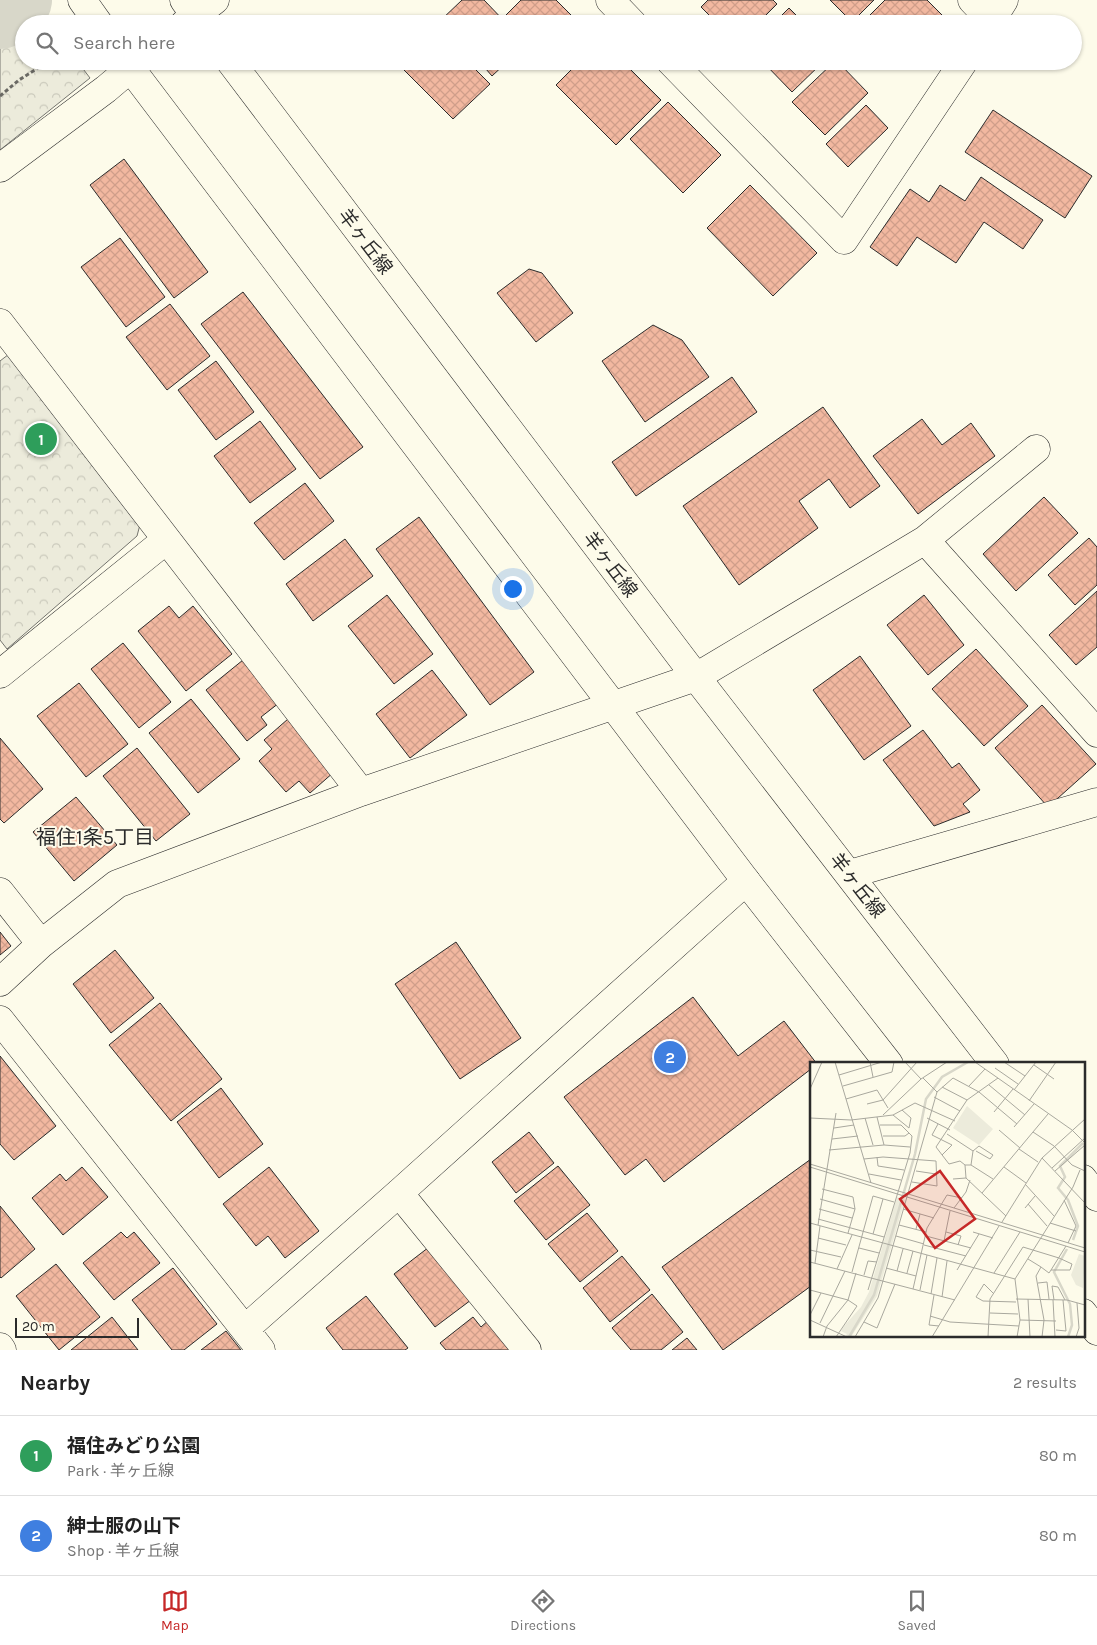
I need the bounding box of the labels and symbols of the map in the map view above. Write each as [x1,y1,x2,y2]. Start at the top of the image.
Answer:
street label: 羊ヶ丘線 [334,205,397,279]
pin: 1 [25,420,57,458]
street label: 羊ヶ丘線 [579,528,642,602]
your location [500,576,526,602]
district label: 福住1条5丁目 [36,826,154,849]
street label: 羊ヶ丘線 [825,849,889,922]
pin: 2 [654,1038,686,1076]
inset map [810,1062,1084,1338]
scale bar [15,1315,139,1338]

